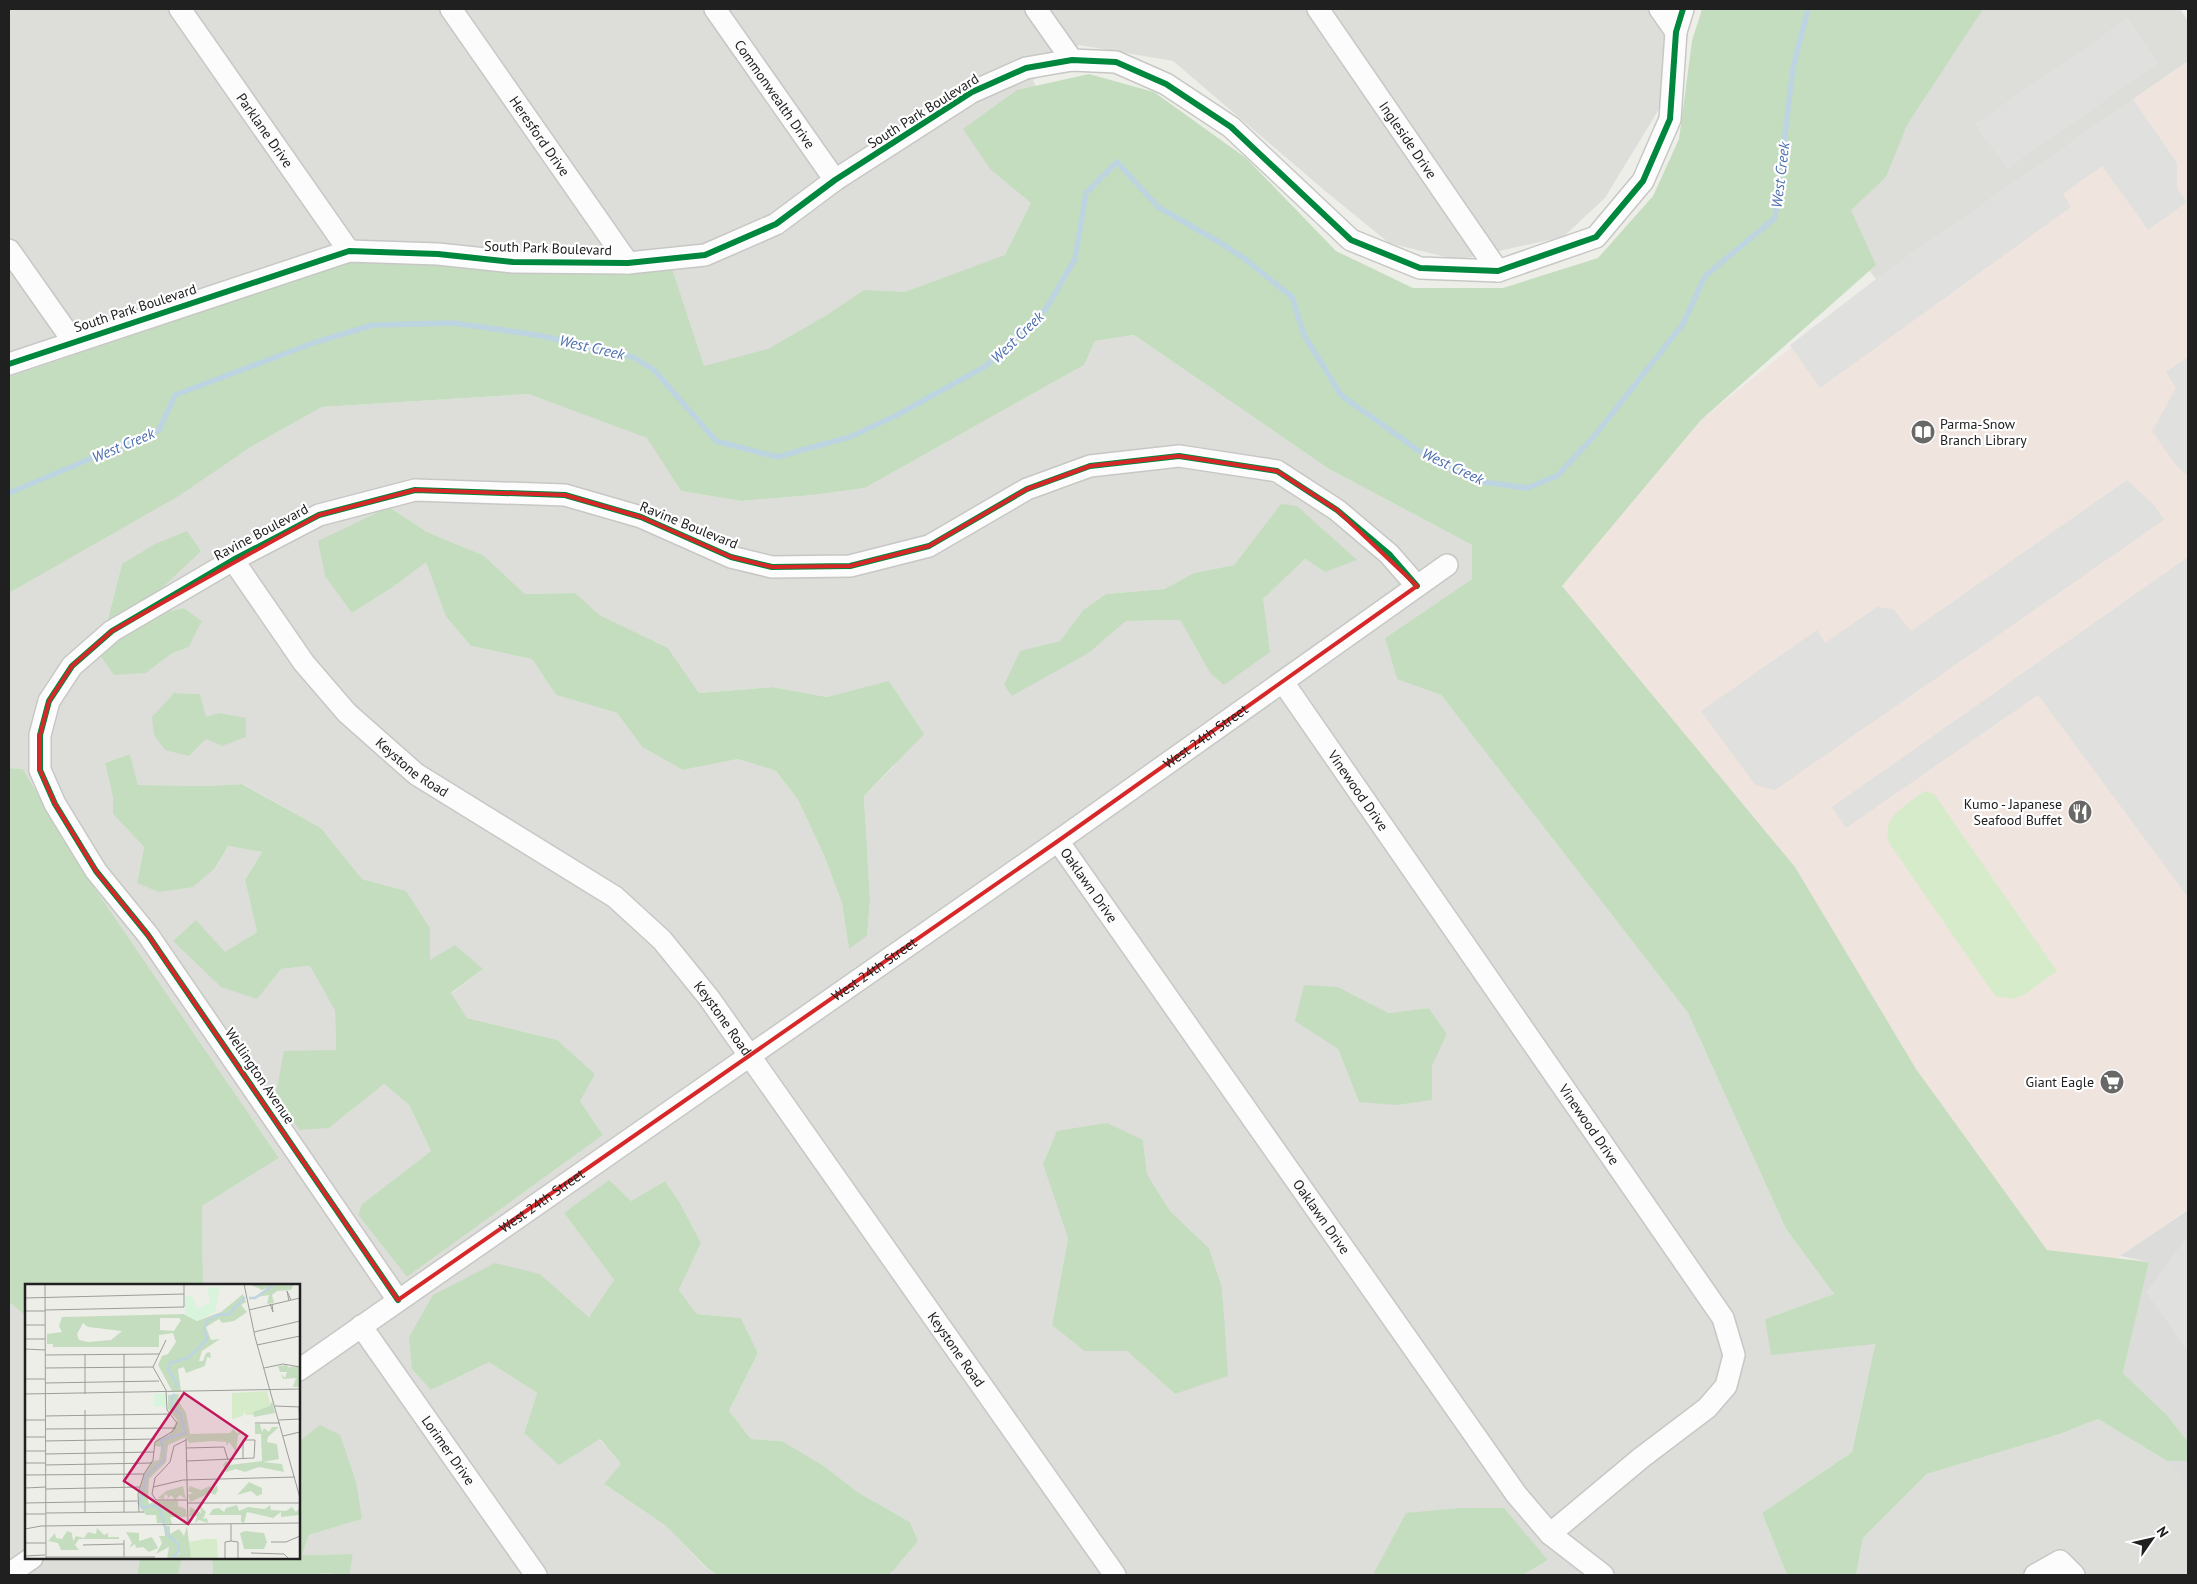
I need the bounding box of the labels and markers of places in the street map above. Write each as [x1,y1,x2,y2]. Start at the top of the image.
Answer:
place label: Parma-Snow Branch Library [1940,415,2027,449]
library icon: Parma-Snow Branch Library [1910,419,1936,445]
place label: Kumo - Japanese Seafood Buffet [1964,795,2062,829]
restaurant icon: Kumo - Japanese Seafood Buffet [2067,799,2093,825]
supermarket icon: Giant Eagle [2099,1069,2125,1095]
place label: Giant Eagle [2025,1073,2094,1091]

